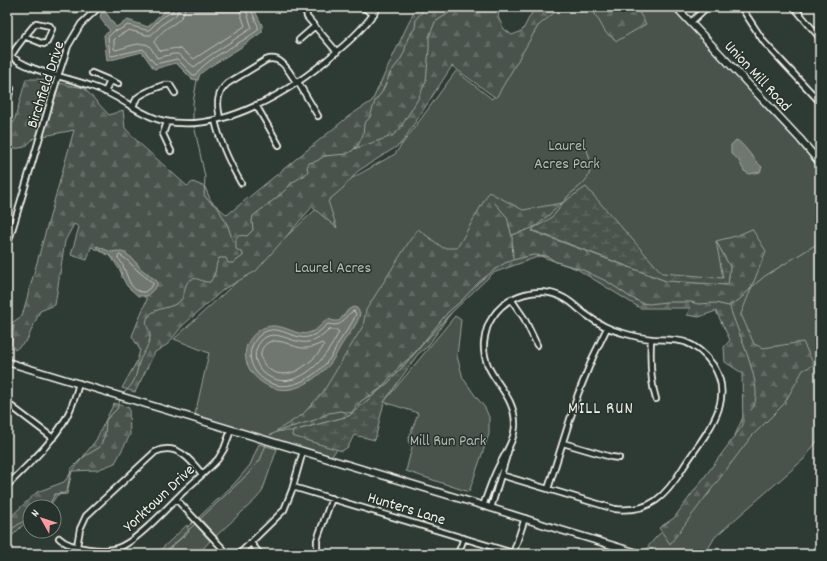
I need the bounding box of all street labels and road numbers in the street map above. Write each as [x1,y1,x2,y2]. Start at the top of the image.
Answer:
street label: Union Mill Road [718,36,796,117]
street label: Birchfield Drive [21,38,71,131]
street label: Yorktown Drive [119,459,201,538]
street label: Hunters Lane [365,487,448,532]

